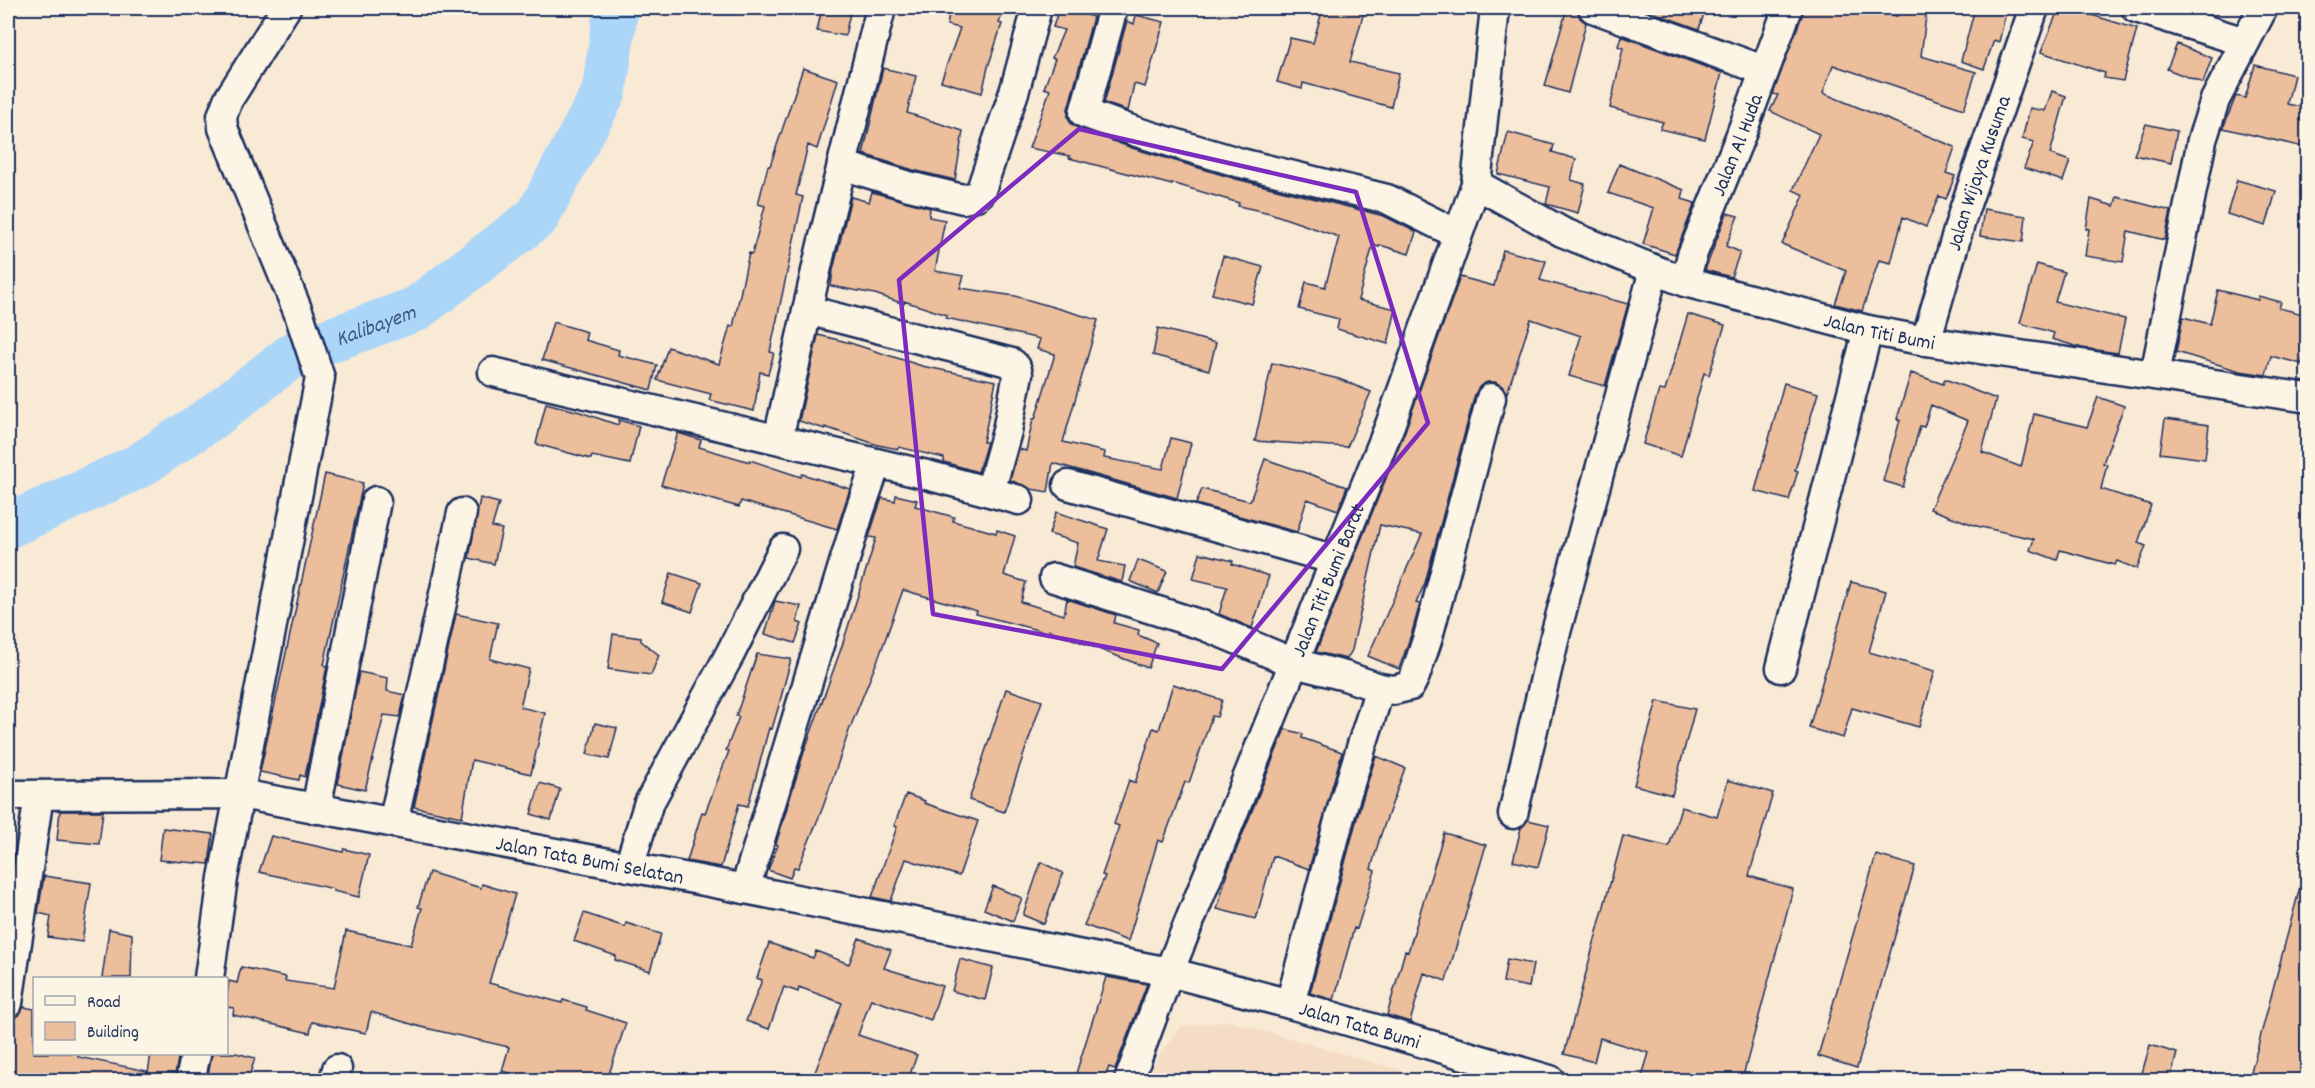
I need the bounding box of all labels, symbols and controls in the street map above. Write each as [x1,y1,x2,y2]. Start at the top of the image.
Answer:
street label: Jalan Al Huda [1705,89,1773,201]
street label: Jalan Wijaya Kusuma [1941,91,2021,255]
water label: Kalibayem [332,298,422,356]
street label: Jalan Titi Bumi [1820,307,1937,360]
street label: Jalan Titi Bumi Barat [1286,500,1375,662]
street label: Jalan Tata Bumi Selatan [493,830,686,895]
legend [33,977,228,1055]
text: Road [87,991,121,1016]
street label: Jalan Tata Bumi [1295,995,1423,1059]
text: Building [87,1021,139,1046]

